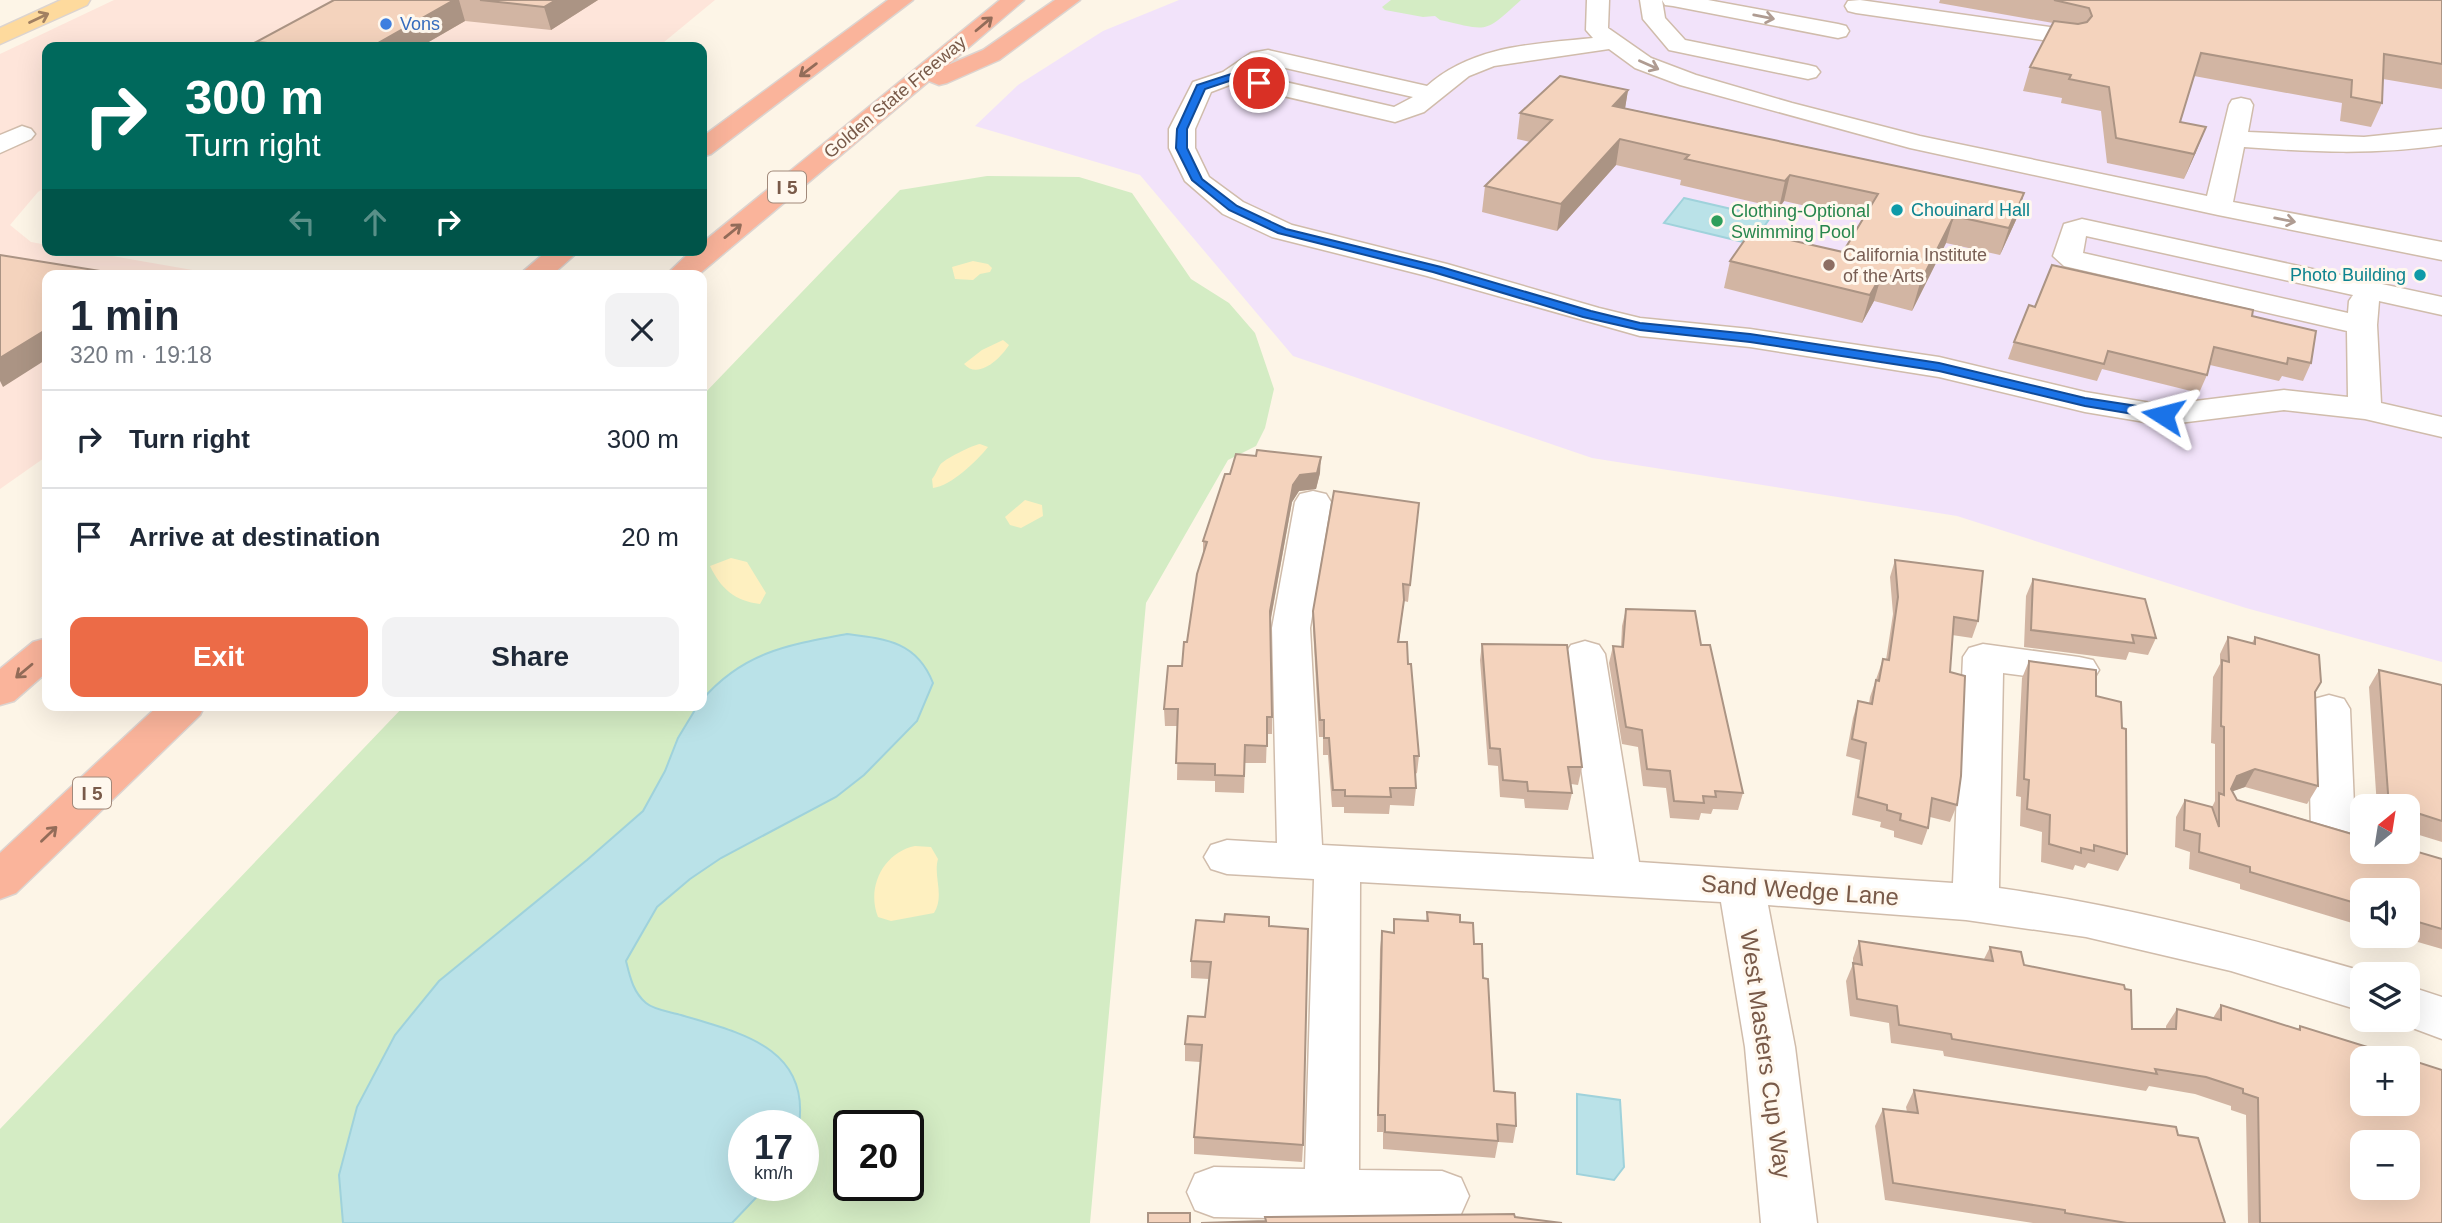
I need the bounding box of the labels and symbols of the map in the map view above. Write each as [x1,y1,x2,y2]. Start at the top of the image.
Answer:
one-way arrow [28,11,49,25]
one-way arrow [1752,11,1775,25]
place label: Vons [400,14,440,34]
marker: Vons [378,16,394,32]
one-way arrow [975,16,993,32]
street label: Golden State Freeway [820,32,970,162]
pin [1229,53,1289,113]
one-way arrow [1638,59,1659,72]
one-way arrow [799,63,818,77]
road number: I 5 [768,172,806,202]
place label: Chouinard Hall [1911,200,2030,220]
place label: Clothing-Optional Swimming Pool [1731,201,1870,242]
marker: Chouinard Hall [1889,202,1905,218]
marker: Clothing-Optional Swimming Pool [1709,213,1725,229]
one-way arrow [2273,214,2296,228]
one-way arrow [723,224,741,239]
place label: California Institute of the Arts [1843,245,1987,286]
marker: California Institute of the Arts [1821,257,1837,273]
place label: Photo Building [2290,265,2406,285]
marker: Photo Building [2412,267,2428,283]
position arrow [2126,378,2200,452]
one-way arrow [15,663,33,679]
road number: I 5 [73,778,111,808]
north arrow [2350,794,2420,864]
one-way arrow [40,825,57,842]
street label: Sand Wedge Lane [1700,870,1900,910]
street label: West Masters Cup Way [1735,928,1797,1180]
speed limit sign: 20 [833,1110,924,1201]

